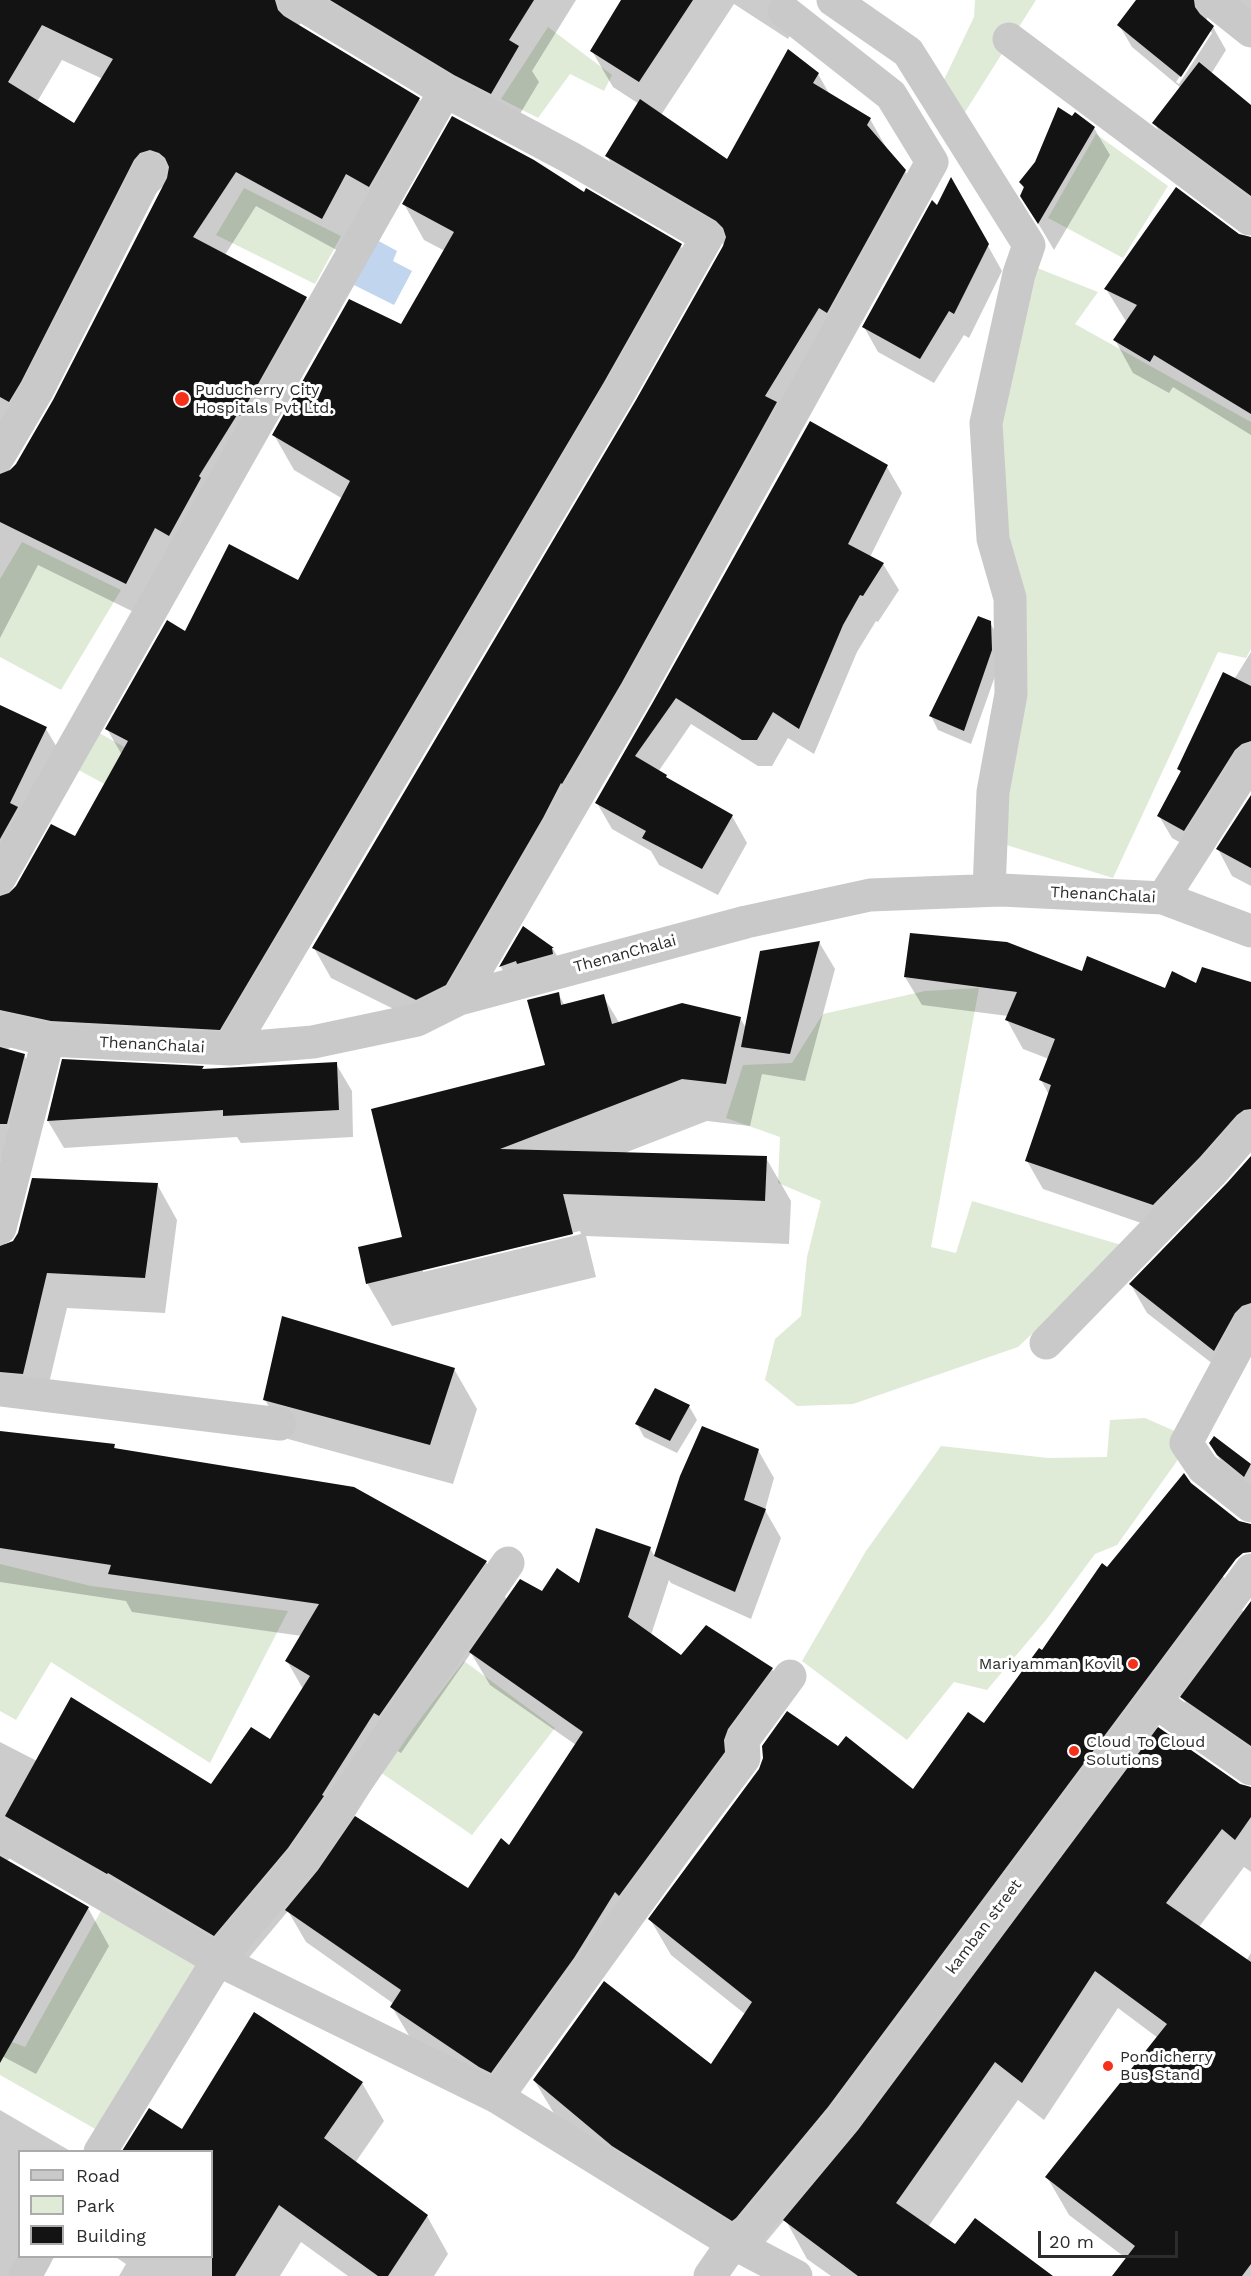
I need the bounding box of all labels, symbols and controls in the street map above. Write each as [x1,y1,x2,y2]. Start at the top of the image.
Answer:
place label: Puducherry City Hospitals Pvt Ltd. [195,380,334,418]
marker: Puducherry City Hospitals Pvt Ltd. [173,390,191,408]
street label: ThenanChalai [1050,883,1156,907]
street label: ThenanChalai [572,931,678,977]
street label: ThenanChalai [99,1033,205,1057]
place label: Mariyamman Kovil [979,1654,1121,1674]
marker: Mariyamman Kovil [1126,1657,1140,1671]
place label: Cloud To Cloud Solutions [1086,1732,1205,1770]
marker: Cloud To Cloud Solutions [1067,1744,1081,1758]
street label: kamban street [942,1876,1026,1978]
place label: Pondicherry Bus Stand [1120,2047,1213,2085]
marker: Pondicherry Bus Stand [1101,2059,1115,2073]
legend [18,2150,213,2258]
text: Road [76,2165,120,2186]
text: Park [76,2195,115,2216]
scale bar [1041,2219,1180,2257]
text: Building [76,2225,146,2246]
text: 20 m [1049,2231,1094,2252]

